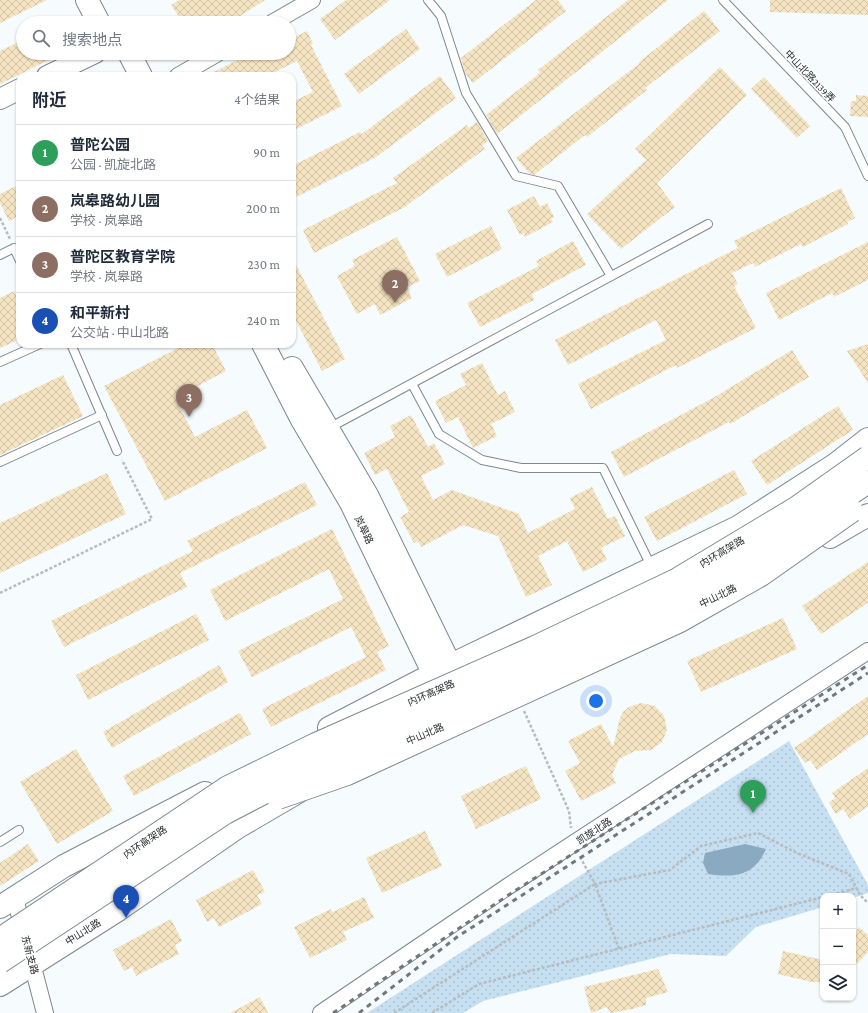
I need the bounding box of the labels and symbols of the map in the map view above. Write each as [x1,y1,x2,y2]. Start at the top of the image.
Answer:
street label: 中山北路2139弄 [782,48,838,104]
pin: 2 [382,270,408,303]
pin: 3 [176,384,202,417]
street label: 岚皋路 [352,514,376,546]
street label: 内环高架路 [698,534,746,570]
street label: 中山北路 [698,582,738,610]
street label: 内环高架路 [406,678,456,708]
your location [586,691,606,711]
street label: 中山北路 [404,721,446,747]
pin: 1 [740,780,766,813]
street label: 凯旋北路 [574,815,614,847]
street label: 内环高架路 [121,823,169,861]
pin: 4 [113,885,139,918]
street label: 中山北路 [63,917,103,947]
street label: 东新支路 [20,934,40,976]

